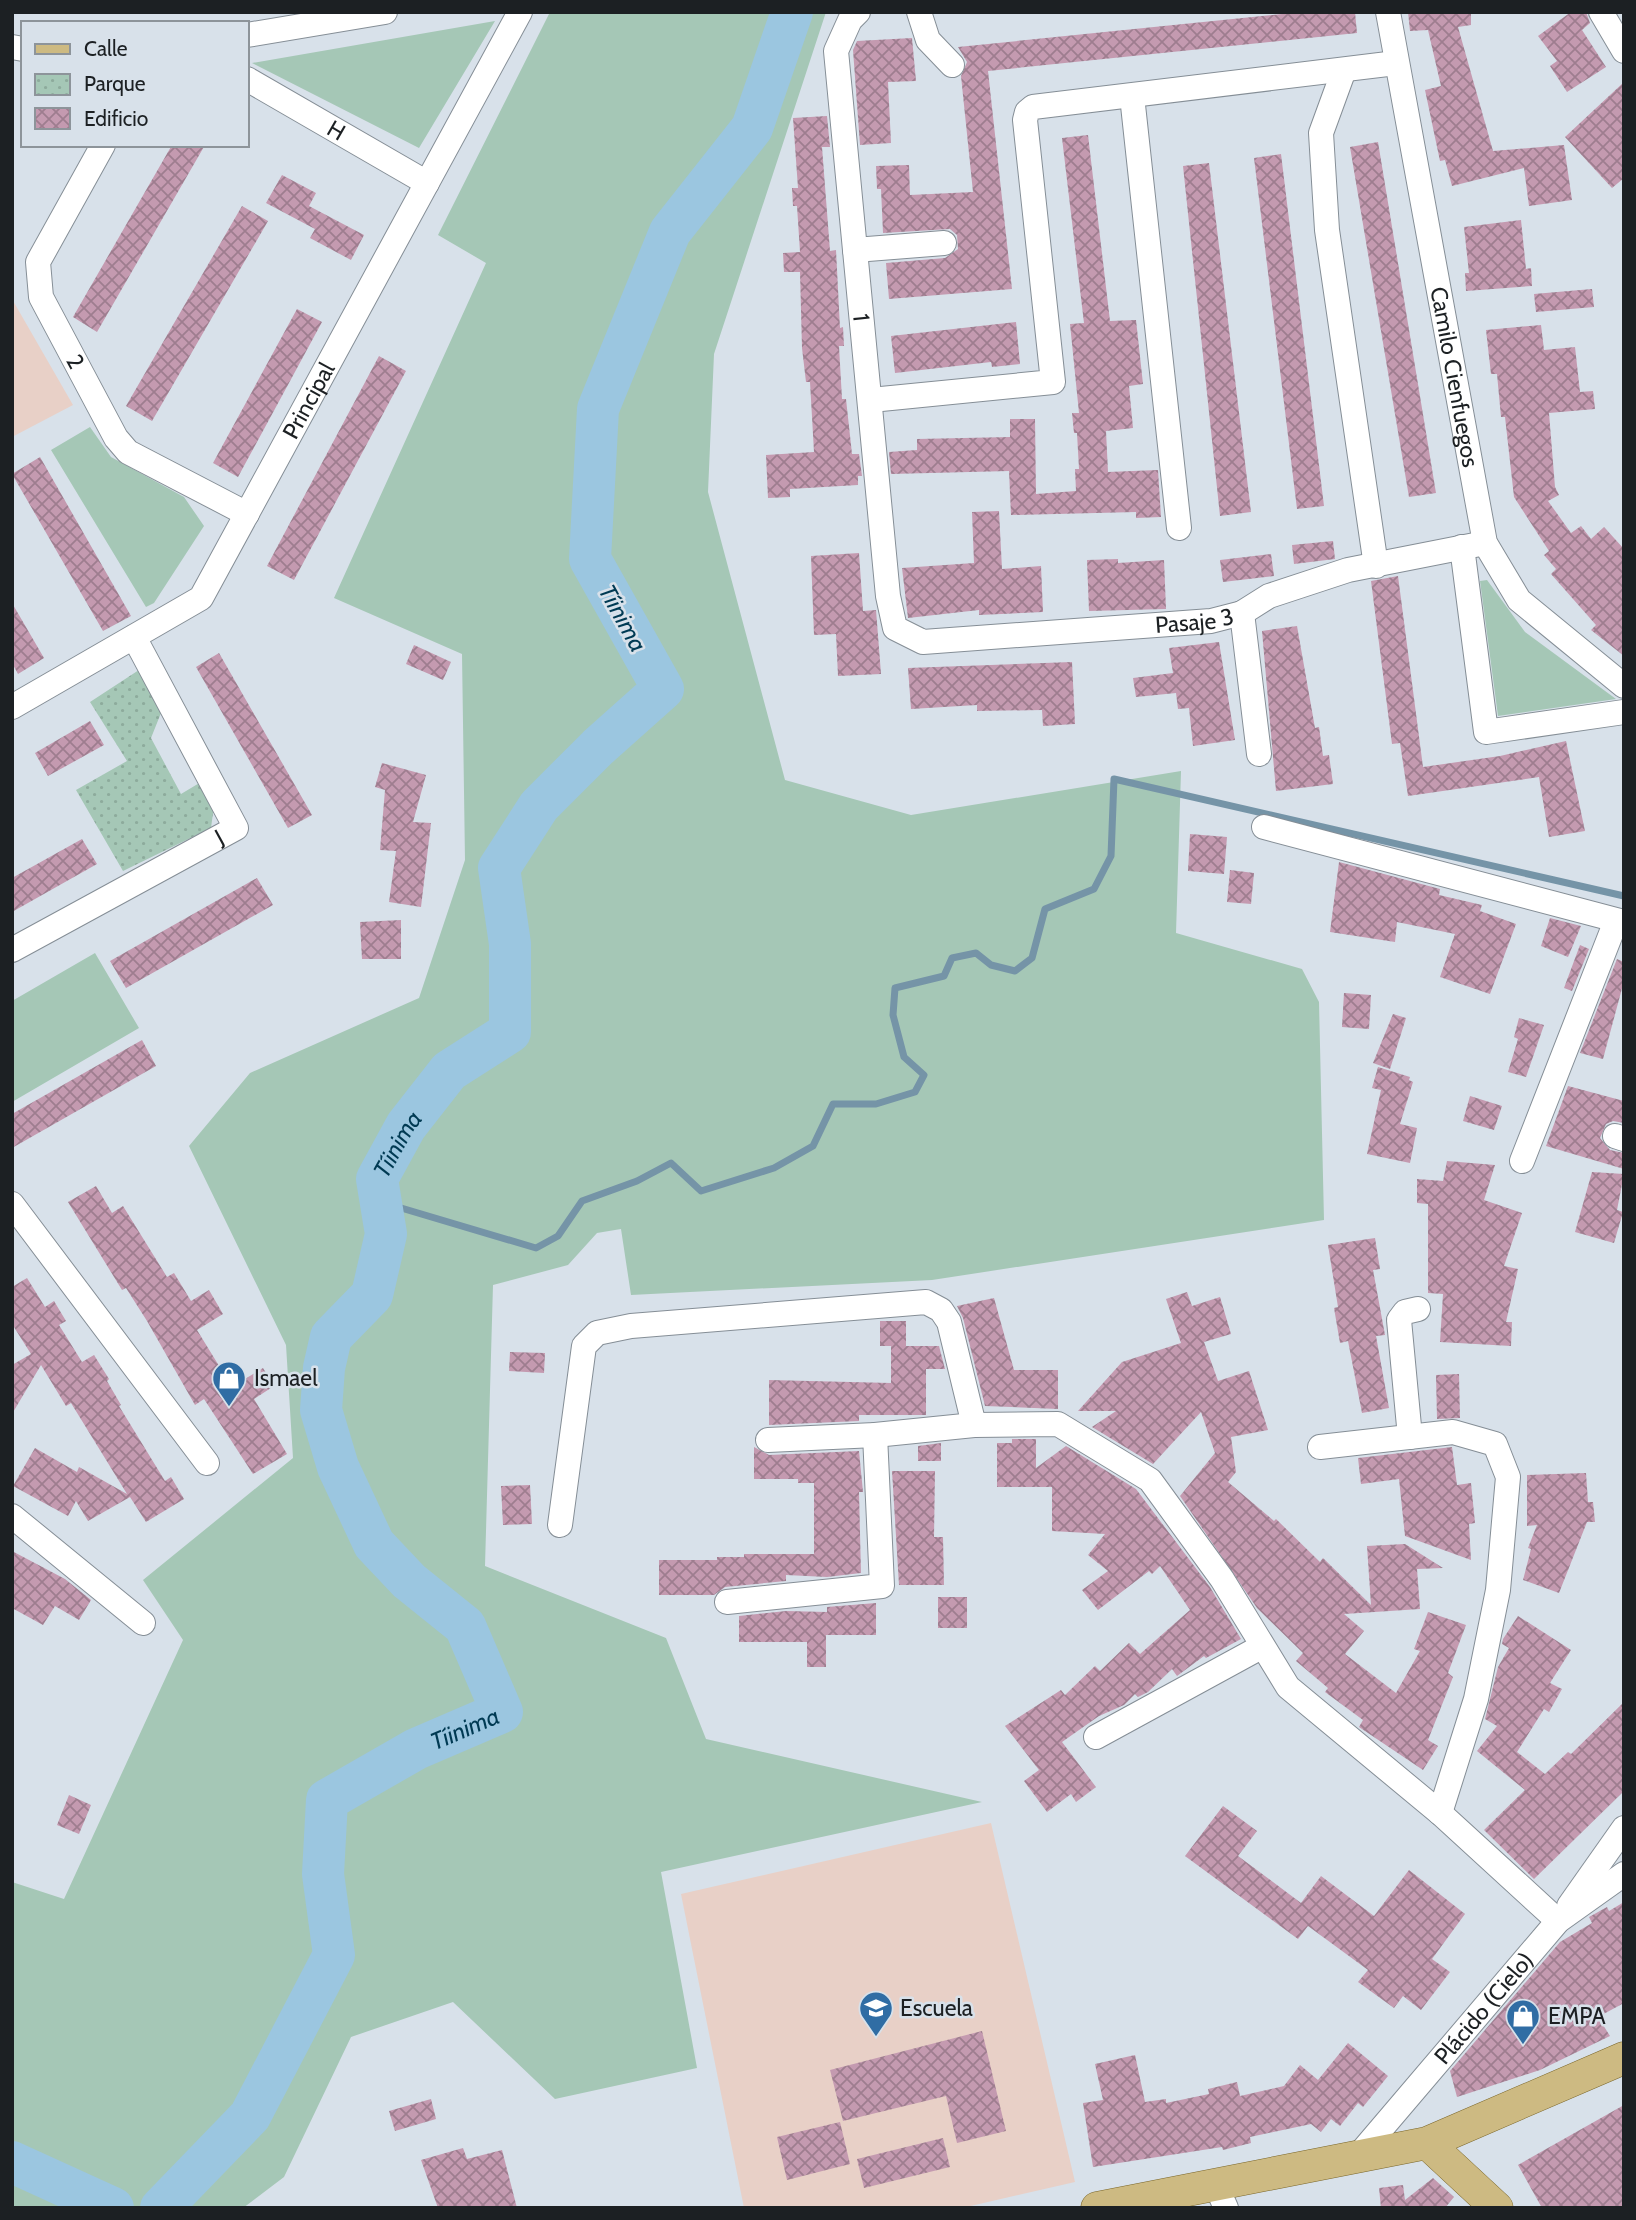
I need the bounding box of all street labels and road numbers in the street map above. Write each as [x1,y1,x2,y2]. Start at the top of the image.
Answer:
street label: H [322,114,350,147]
street label: Camilo Cienfuegos [1424,284,1485,469]
street label: 1 [847,312,876,323]
street label: 2 [60,350,90,373]
street label: Principal [276,357,341,444]
street label: Pasaje 3 [1154,602,1237,639]
street label: J [209,823,229,851]
street label: Plácido (Cielo) [1428,1947,1539,2070]

